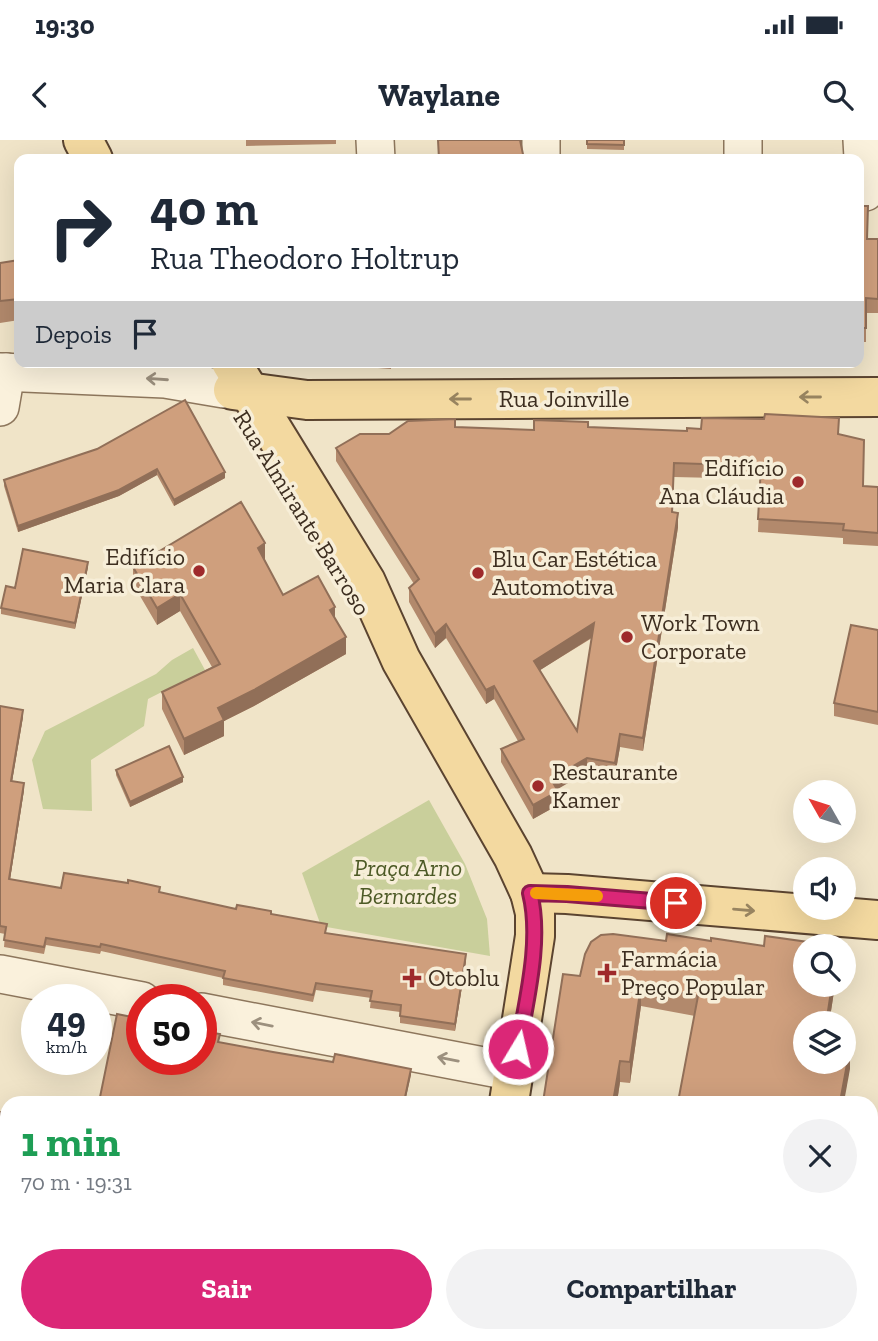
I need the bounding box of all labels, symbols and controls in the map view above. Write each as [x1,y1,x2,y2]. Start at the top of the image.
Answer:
text: 19:30 [35,9,95,41]
icon: back [21,76,59,114]
text: Waylane [378,76,500,114]
icon: search [819,76,857,114]
text: 40 m [150,179,258,238]
icon: right [35,182,126,273]
text: Rua Theodoro Holtrup [150,239,459,277]
icon: arrive [126,315,164,353]
text: Depois [35,318,112,350]
one-way arrow [146,372,168,385]
street label: Rua Joinville [499,384,629,413]
one-way arrow [799,390,822,404]
one-way arrow [449,392,472,406]
street label: Rua Almirante Barroso [227,405,377,621]
place label: Edifício Ana Cláudia [659,453,784,510]
marker: Edifício Ana Cláudia [790,474,806,490]
place label: Edifício Maria Clara [63,542,185,599]
place label: Blu Car Estética Automotiva [492,544,657,601]
marker: Edifício Maria Clara [191,563,207,579]
marker: Blu Car Estética Automotiva [470,565,486,581]
place label: Work Town Corporate [641,608,760,665]
marker: Work Town Corporate [619,629,635,645]
place label: Restaurante Kamer [552,757,678,814]
marker: Restaurante Kamer [530,778,546,794]
north arrow [793,780,856,844]
map controls [793,780,856,1074]
park label: Praça Arno Bernardes [354,853,462,910]
button: sound [793,857,856,920]
pin [646,873,706,933]
icon: arrive [657,884,695,922]
one-way arrow [732,903,755,916]
button: search [793,934,856,997]
place label: Farmácia Preço Popular [621,944,765,1001]
place label: Otoblu [428,963,500,992]
marker: Farmácia Preço Popular [599,965,615,981]
marker: Otoblu [402,968,422,988]
speed limit sign: 50 [126,984,217,1075]
text: 49 [47,999,86,1041]
button: layers [793,1011,856,1074]
position arrow [481,1012,555,1086]
one-way arrow [251,1016,274,1030]
text: km/h [46,1036,87,1058]
one-way arrow [437,1052,460,1065]
text: 1 min [21,1116,120,1167]
button: close [783,1119,857,1193]
text: 70 m · 19:31 [21,1168,132,1196]
button: Sair [21,1249,432,1329]
button: Compartilhar [446,1249,857,1329]

